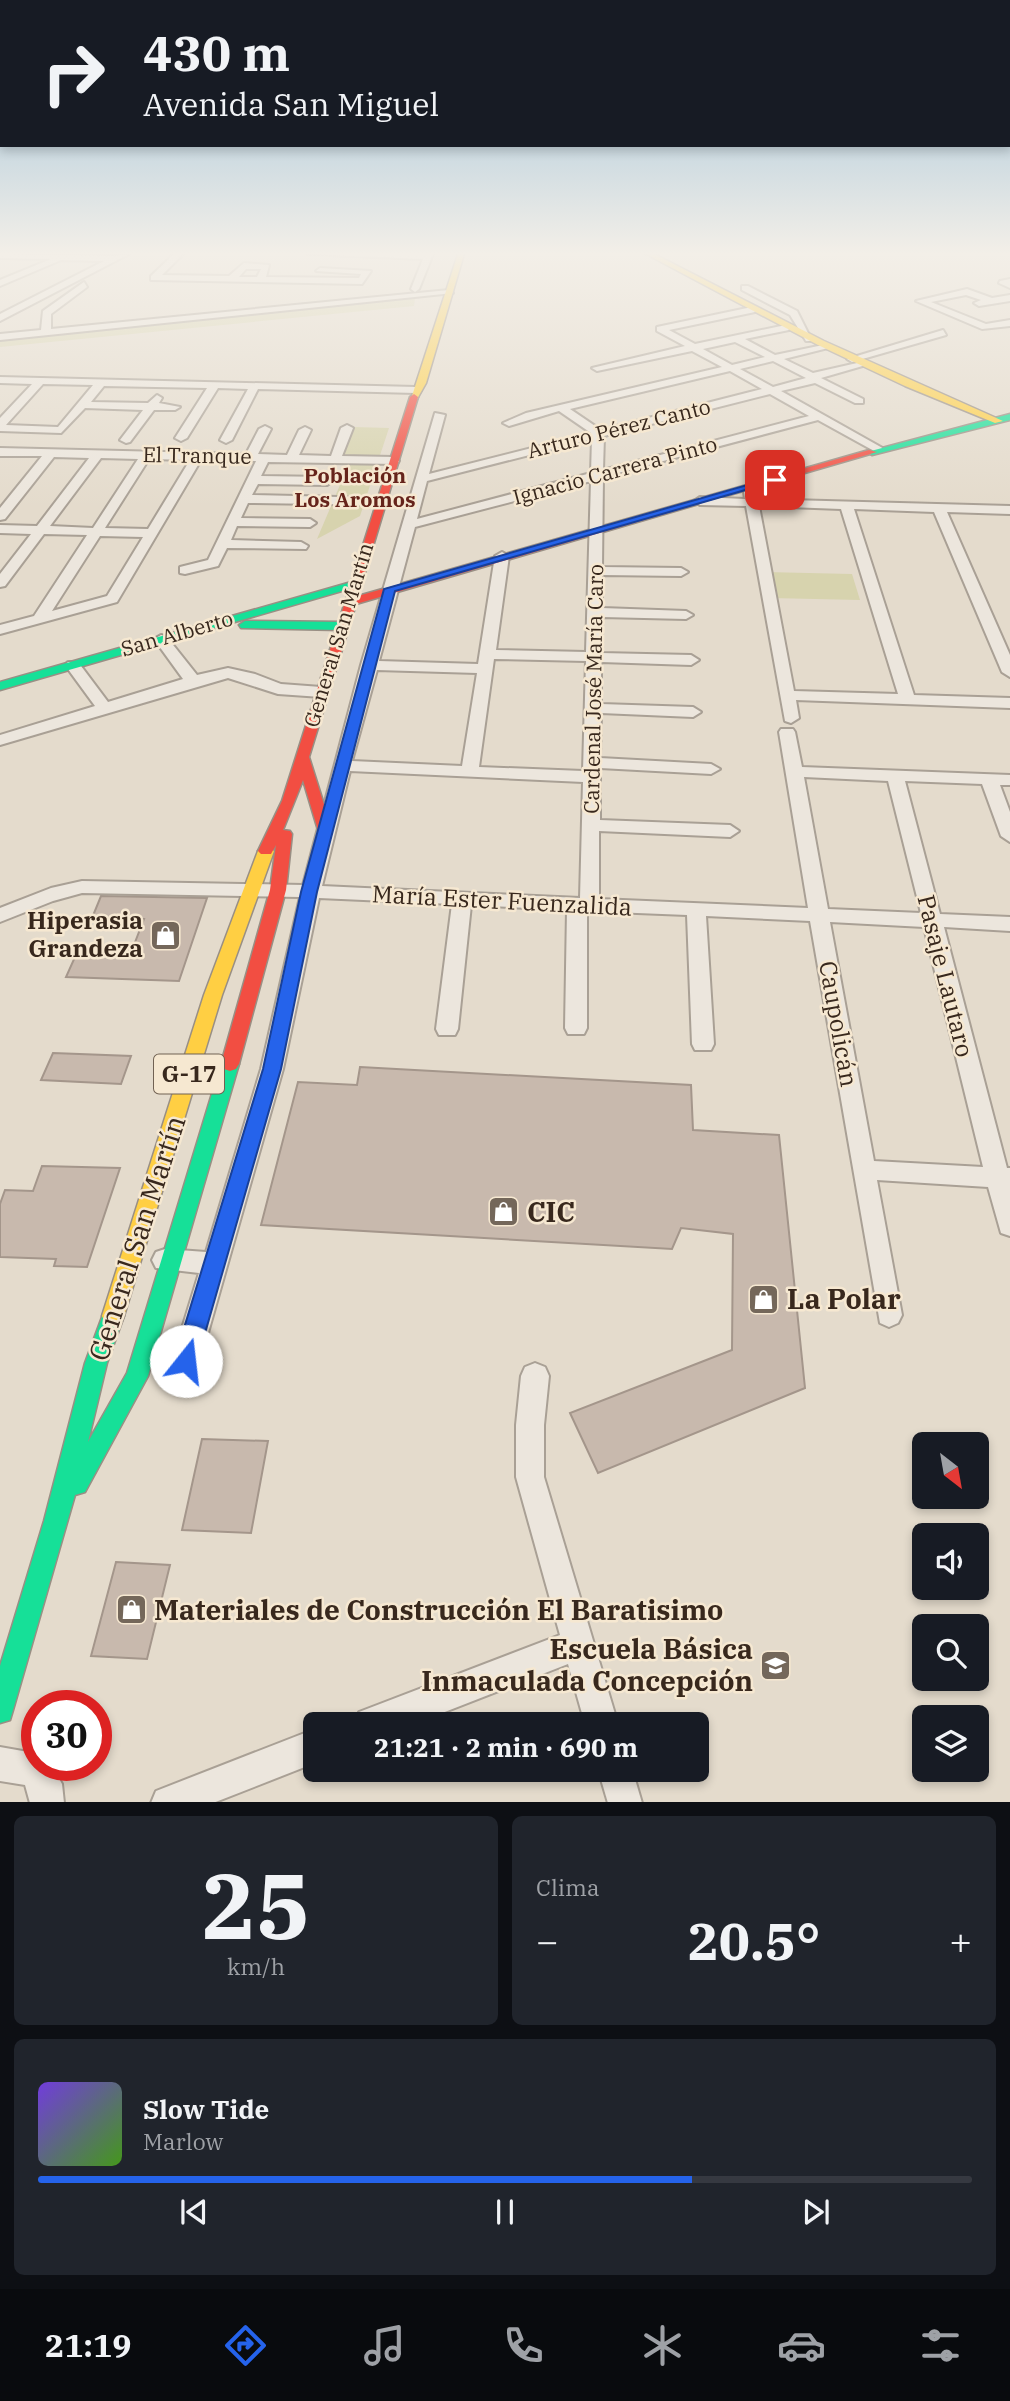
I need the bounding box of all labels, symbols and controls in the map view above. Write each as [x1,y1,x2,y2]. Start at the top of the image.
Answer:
text: 430 m [143,21,290,84]
icon: right [28,28,119,119]
text: Avenida San Miguel [143,83,439,125]
street label: Arturo Pérez Canto [524,392,713,464]
street label: Ignacio Carrera Pinto [509,429,720,511]
street label: El Tranque [142,440,252,470]
pin [745,450,805,510]
district label: Población Los Aromos [294,461,416,513]
icon: arrive [756,461,794,499]
street label: General San Martín [297,539,379,731]
street label: Cardenal José María Caro [577,564,609,814]
street label: San Alberto [117,604,236,662]
street label: María Ester Fuenzalida [371,877,633,923]
street label: Pasaje Lautaro [910,891,982,1060]
place label: Hiperasia Grandeza [27,904,143,964]
shop icon: Hiperasia Grandeza [149,918,183,952]
street label: Caupolicán [812,958,866,1089]
road number: G-17 [154,1054,224,1093]
street label: General San Martín [79,1110,194,1365]
place label: CIC [527,1193,575,1230]
shop icon: CIC [487,1195,521,1229]
place label: La Polar [787,1280,901,1317]
shop icon: La Polar [747,1282,781,1316]
position arrow [149,1324,223,1398]
north arrow [912,1432,989,1508]
map controls [912,1432,989,1782]
button: sound [912,1523,989,1600]
place label: Materiales de Construcción El Baratisimo [154,1591,723,1628]
shop icon: Materiales de Construcción El Baratisimo [114,1593,148,1627]
button: search [912,1614,989,1691]
place label: Escuela Básica Inmaculada Concepción [421,1630,753,1699]
school or university icon: Escuela Básica Inmaculada Concepción [759,1648,793,1682]
speed limit sign: 30 [21,1690,112,1781]
button: layers [912,1705,989,1782]
text: 21:21 · 2 min · 690 m [374,1730,638,1764]
text: 25 [201,1846,311,1964]
text: Clima [536,1872,600,1902]
text: 20.5° [688,1907,820,1974]
text: − [536,1916,559,1965]
text: + [949,1916,972,1965]
text: km/h [227,1951,285,1981]
text: Slow Tide [143,2092,269,2126]
text: Marlow [143,2126,223,2156]
icon: previous [175,2193,213,2231]
icon: pause [486,2193,524,2231]
icon: next [797,2193,835,2231]
icon: directions [221,2321,270,2370]
icon: music [360,2321,409,2370]
icon: phone [499,2321,548,2370]
icon: climate [638,2321,687,2370]
icon: car [777,2321,826,2370]
icon: filters [916,2321,965,2370]
text: 21:19 [45,2324,131,2366]

